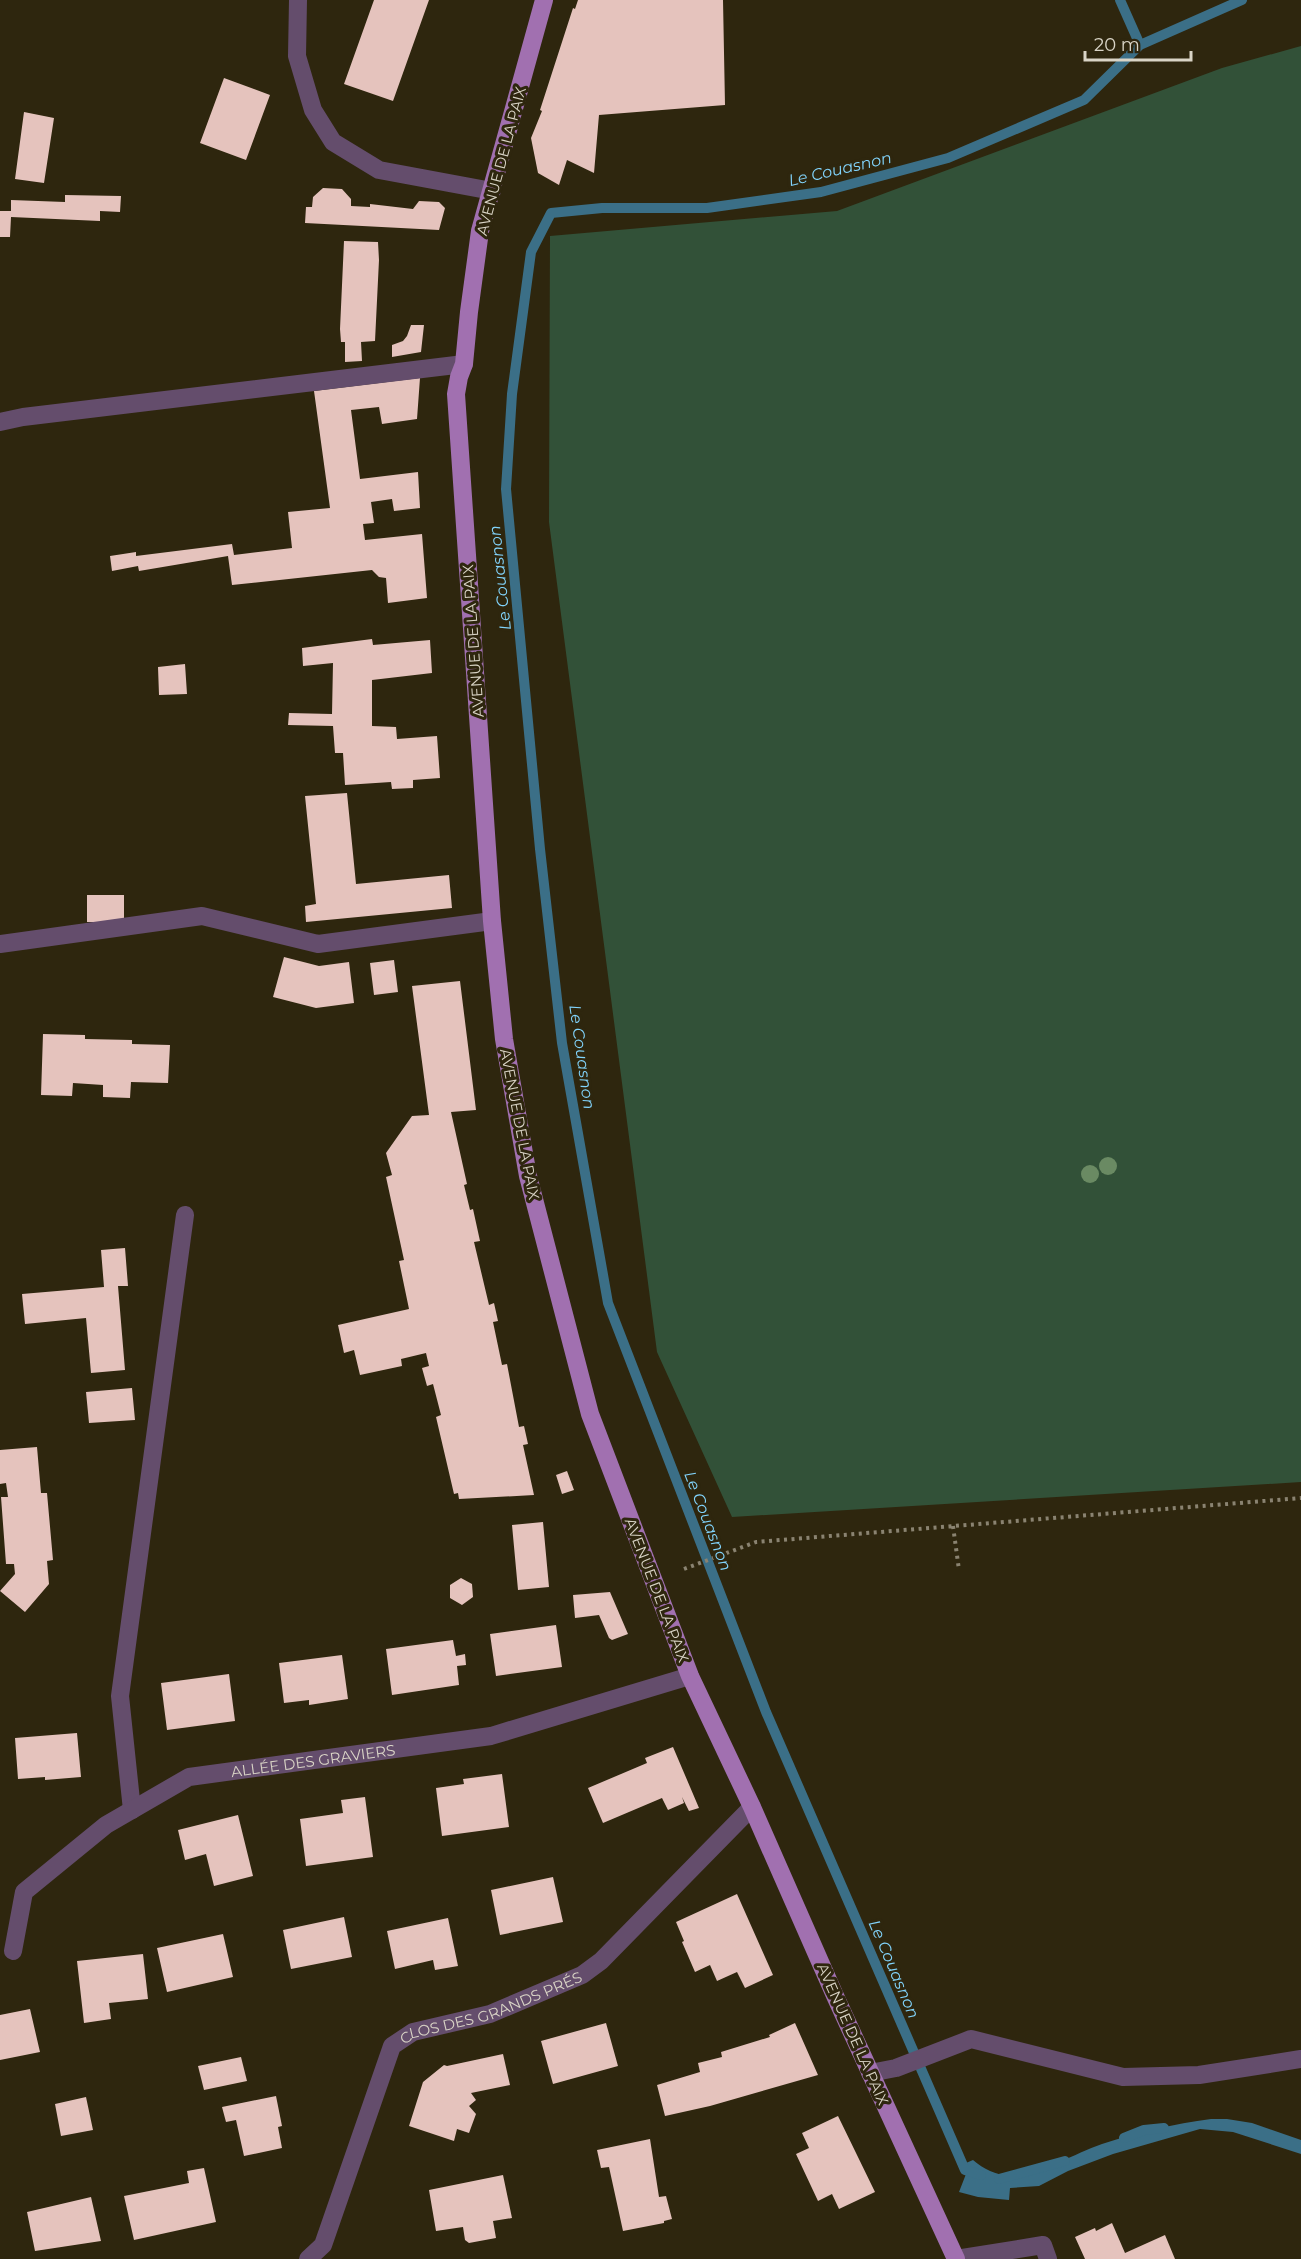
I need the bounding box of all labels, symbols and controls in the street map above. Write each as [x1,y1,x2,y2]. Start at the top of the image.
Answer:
scale bar [1085,24,1192,62]
text: 20 m [1094,34,1140,56]
street label: AVENUE DE LA PAIX [472,84,530,238]
water label: Le Couasnon [787,148,893,190]
water label: Le Couasnon [485,525,515,631]
street label: AVENUE DE LA PAIX [458,564,488,718]
water label: Le Couasnon [565,1003,599,1111]
street label: AVENUE DE LA PAIX [496,1047,544,1201]
water label: Le Couasnon [680,1468,736,1574]
street label: AVENUE DE LA PAIX [621,1515,693,1665]
street label: ALLÉE DES GRAVIERS [230,1740,396,1781]
water label: Le Couasnon [865,1917,923,2021]
street label: AVENUE DE LA PAIX [813,1960,893,2108]
street label: CLOS DES GRANDS PRÉS [396,1967,585,2048]

